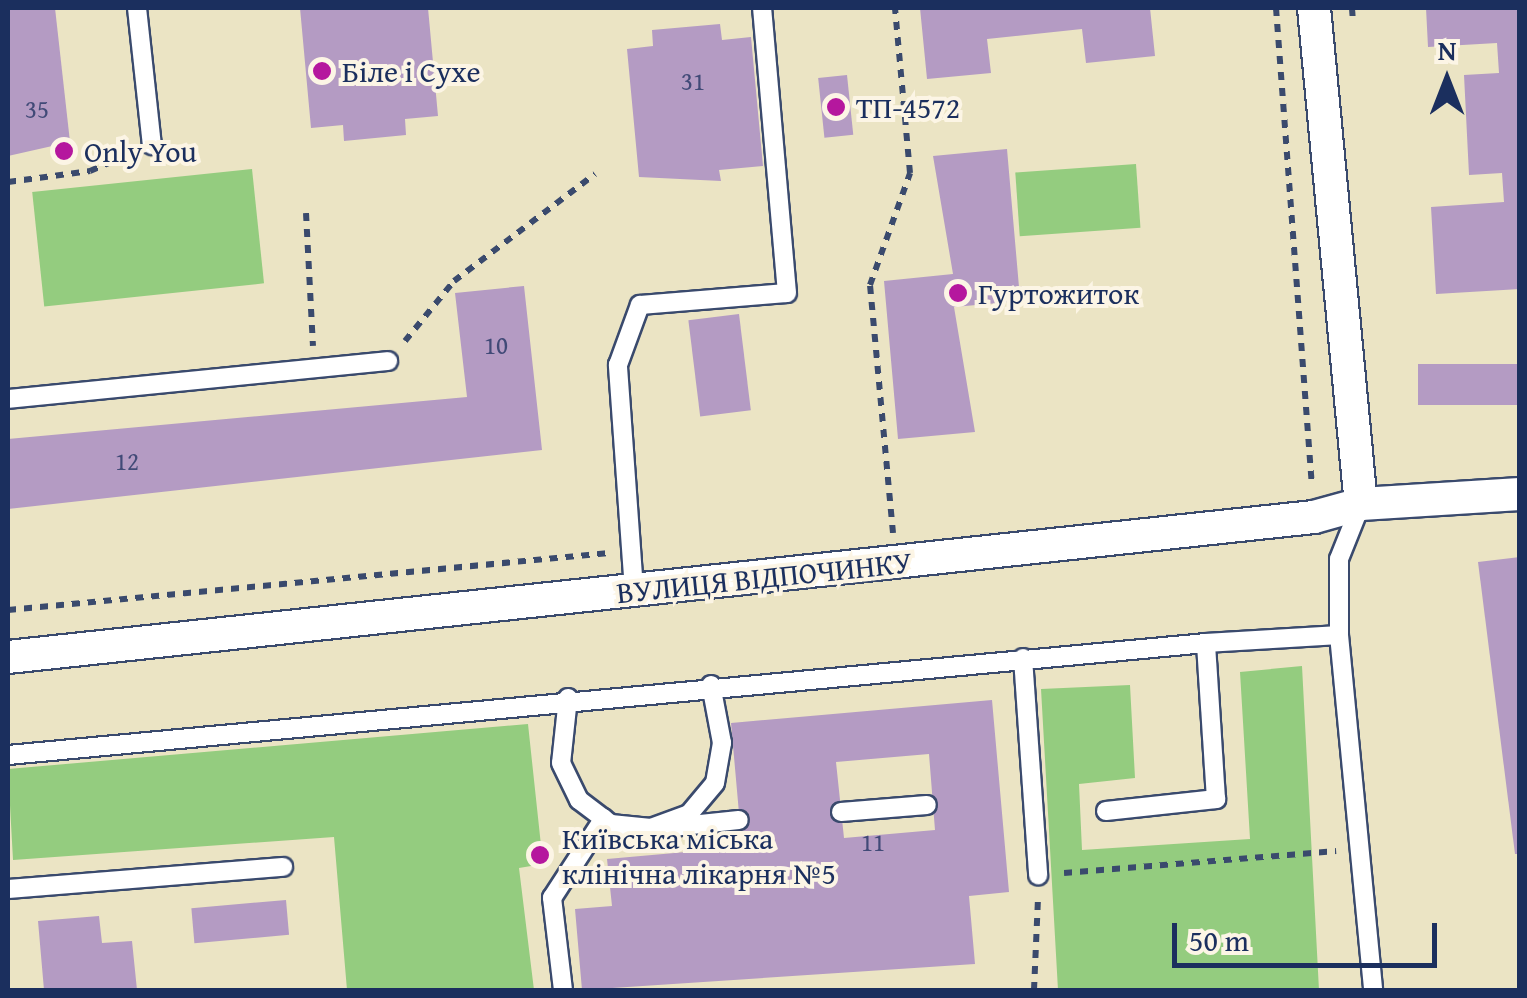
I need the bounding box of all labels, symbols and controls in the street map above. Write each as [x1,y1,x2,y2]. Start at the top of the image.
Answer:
text: N [1438,29,1456,70]
north arrow [1397,30,1497,130]
place label: Біле і Сухе [342,53,481,89]
marker: Біле і Сухе [311,60,333,82]
house number: 31 [681,66,705,96]
place label: ТП-4572 [856,89,960,125]
house number: 35 [25,94,49,124]
marker: ТП-4572 [825,96,847,118]
place label: Only You [84,133,197,169]
marker: Only You [53,140,75,162]
place label: Гуртожиток [978,275,1139,311]
marker: Гуртожиток [947,282,969,304]
house number: 10 [484,330,508,360]
house number: 12 [115,446,139,476]
street label: ВУЛИЦЯ ВІДПОЧИНКУ [615,544,913,610]
place label: Київська міська клінічна лікарня №5 [562,820,836,890]
house number: 11 [861,827,885,857]
marker: Київська міська клінічна лікарня №5 [527,842,553,868]
scale bar [1177,903,1442,965]
text: 50 m [1189,918,1249,962]

